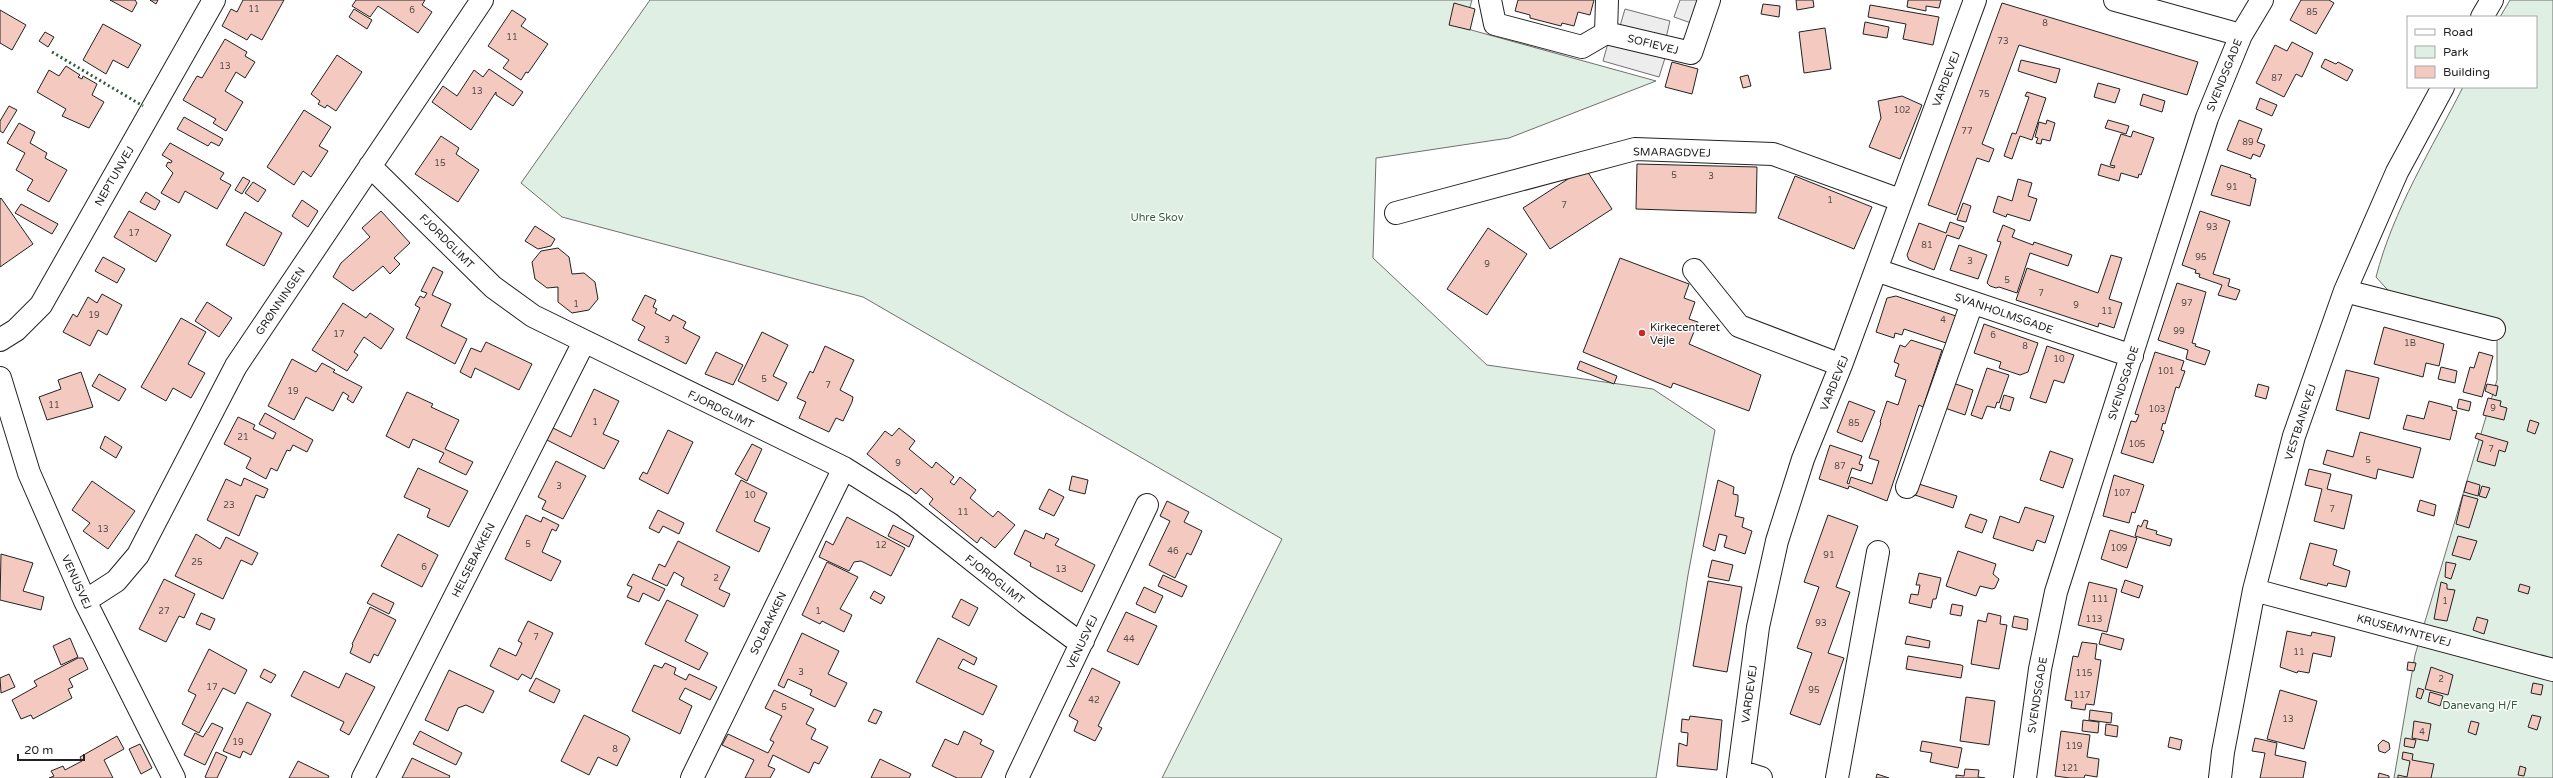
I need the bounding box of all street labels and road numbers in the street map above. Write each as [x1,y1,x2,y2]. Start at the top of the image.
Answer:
street label: SOFIEVEJ [1626,32,1680,57]
street label: SVENDSGADE [2204,37,2245,113]
street label: VARDEVEJ [1930,50,1963,109]
street label: NEPTUNVEJ [92,144,137,208]
street label: SMARAGDVEJ [1633,145,1711,160]
street label: FJORDGLIMT [417,211,477,272]
street label: GRØNNINGEN [253,265,308,338]
street label: SVANHOLMSGADE [1953,290,2055,336]
street label: SVENDSGADE [2105,345,2142,422]
street label: VARDEVEJ [1818,354,1851,413]
street label: VESTBANEVEJ [2282,382,2319,462]
street label: FJORDGLIMT [686,388,756,431]
street label: HELSEBAKKEN [449,521,498,600]
street label: FJORDGLIMT [962,552,1027,607]
street label: VENUSVEJ [59,553,94,611]
street label: SOLBAKKEN [748,590,789,657]
street label: KRUSEMYNTEVEJ [2355,612,2453,649]
street label: VENUSVEJ [1064,613,1101,671]
street label: SVENDSGADE [2025,656,2050,734]
street label: VARDEVEJ [1739,664,1760,724]

